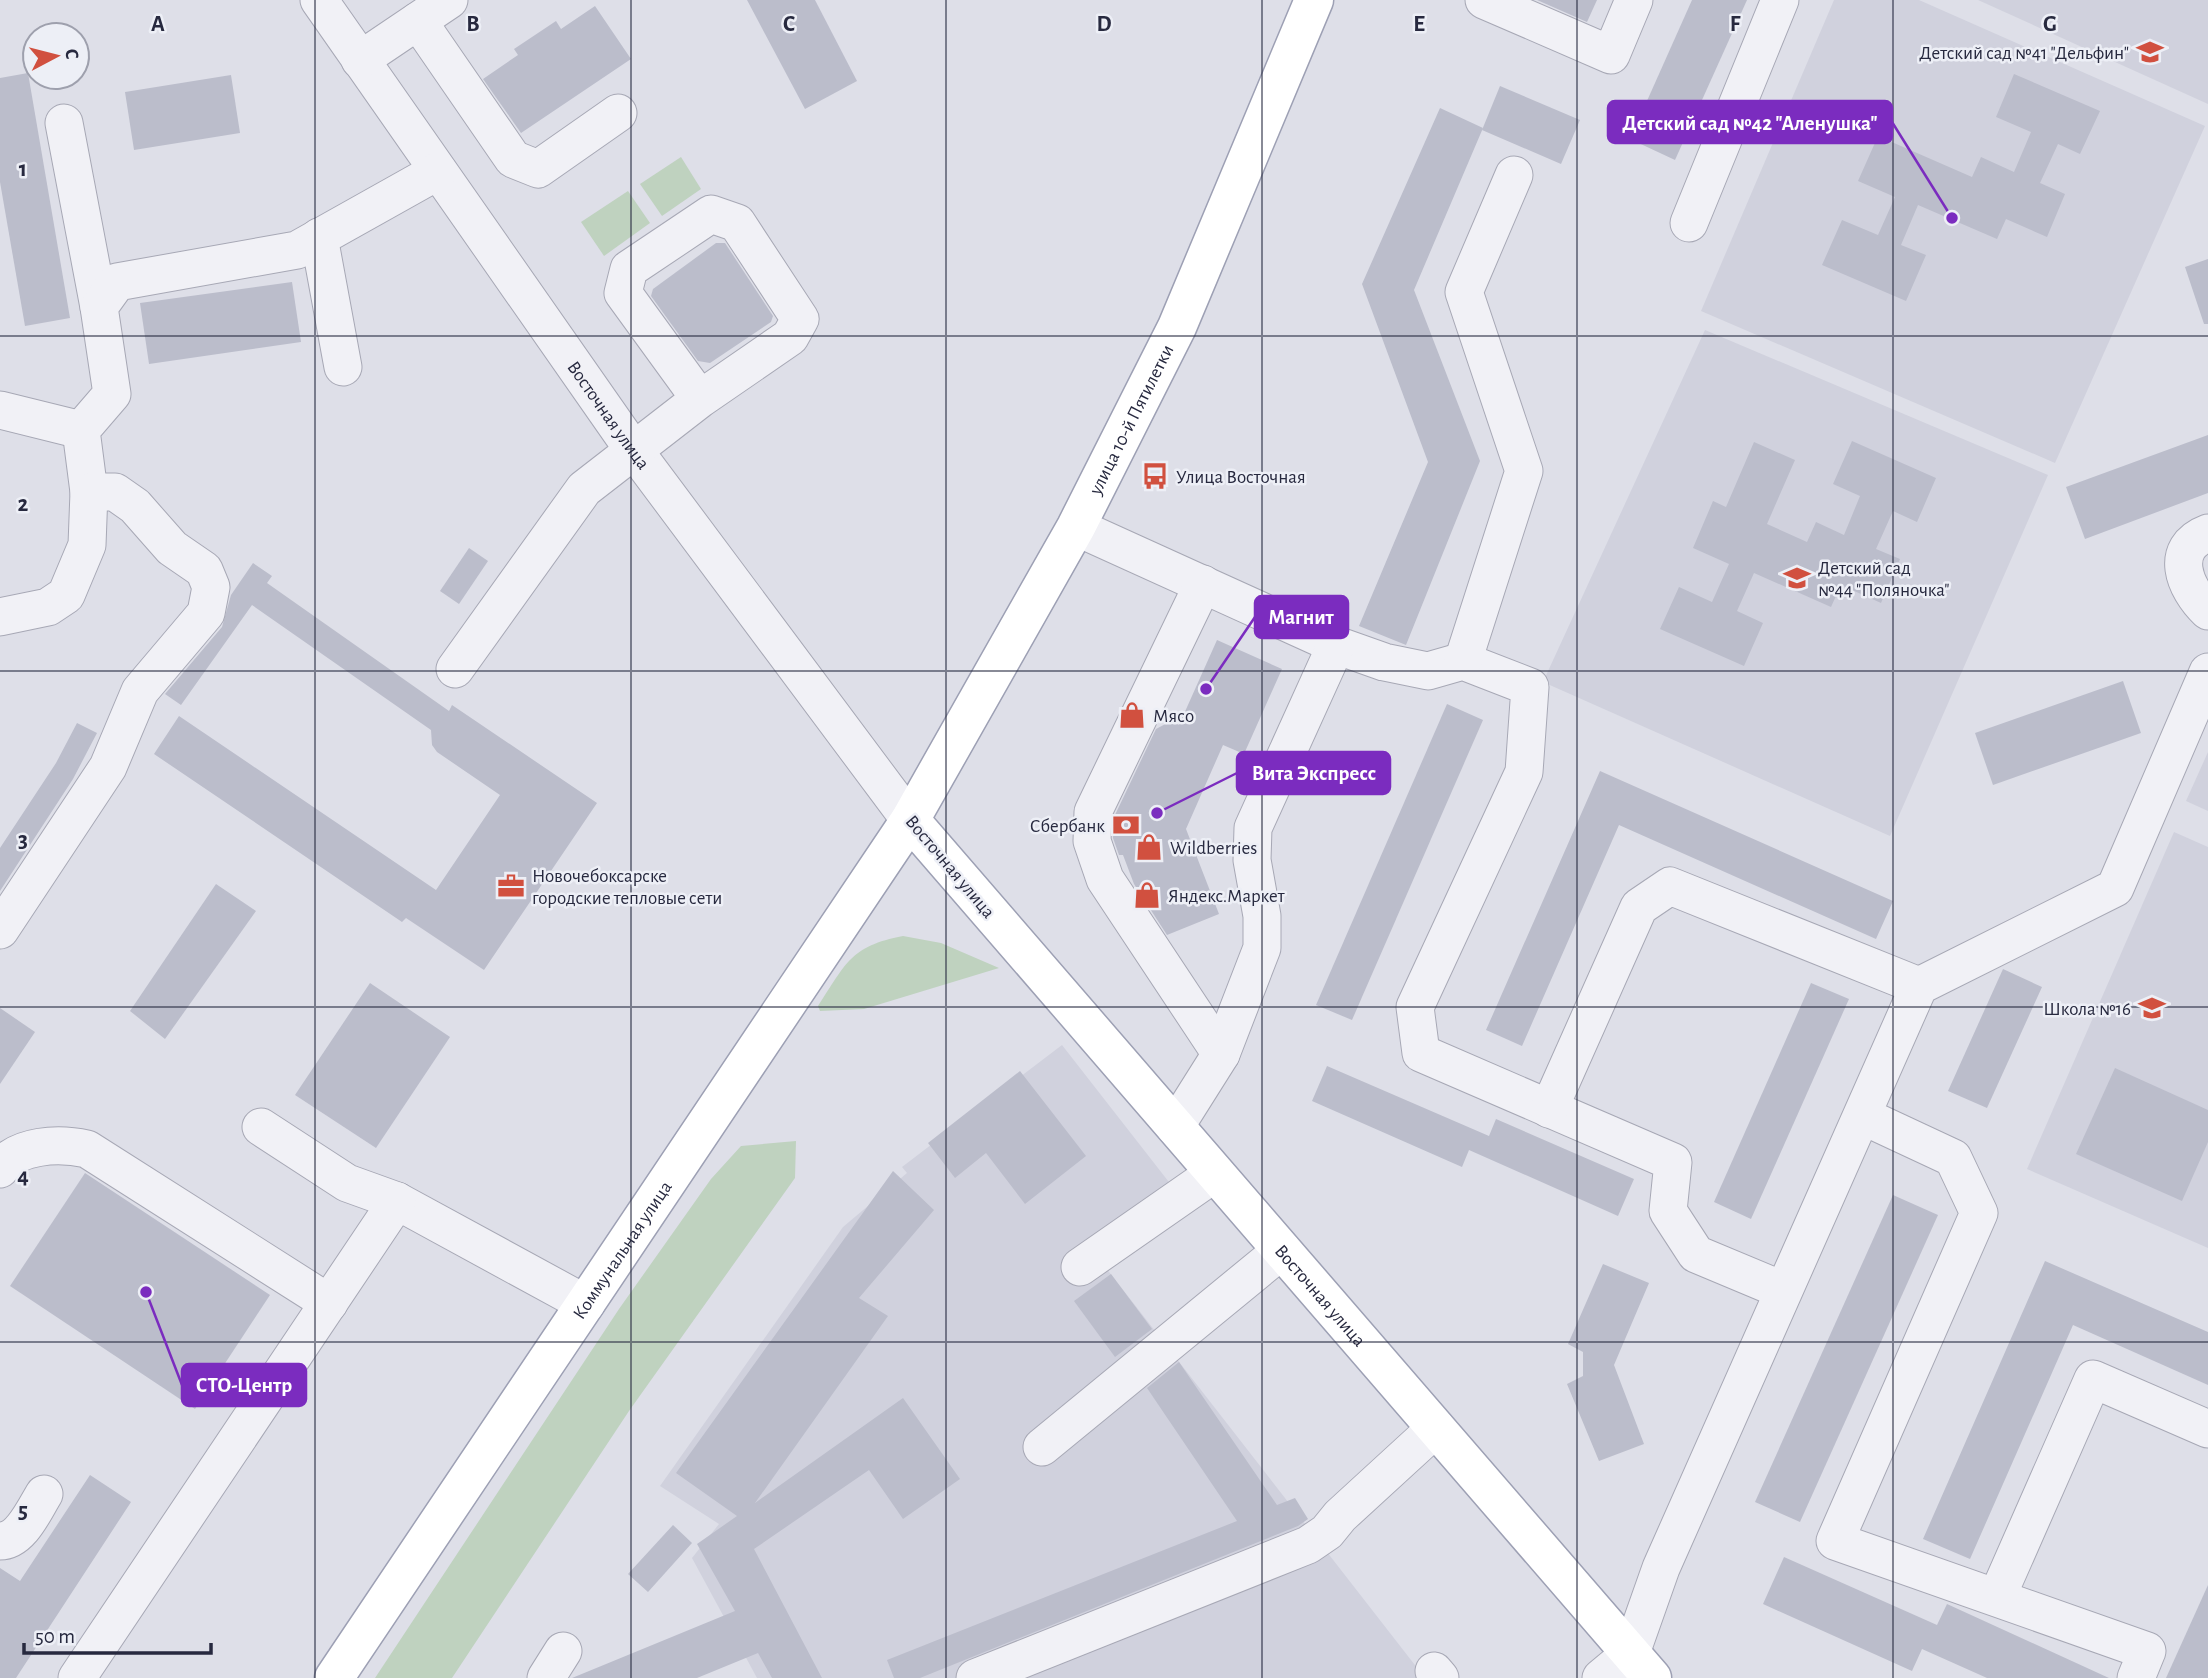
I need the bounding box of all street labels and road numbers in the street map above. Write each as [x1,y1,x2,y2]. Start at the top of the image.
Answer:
street label: улица 10-й Пятилетки [1086,342,1178,499]
street label: Восточная улица [563,358,653,473]
street label: Восточная улица [902,812,998,922]
street label: Коммунальная улица [570,1178,676,1323]
street label: Восточная улица [1271,1241,1369,1351]

